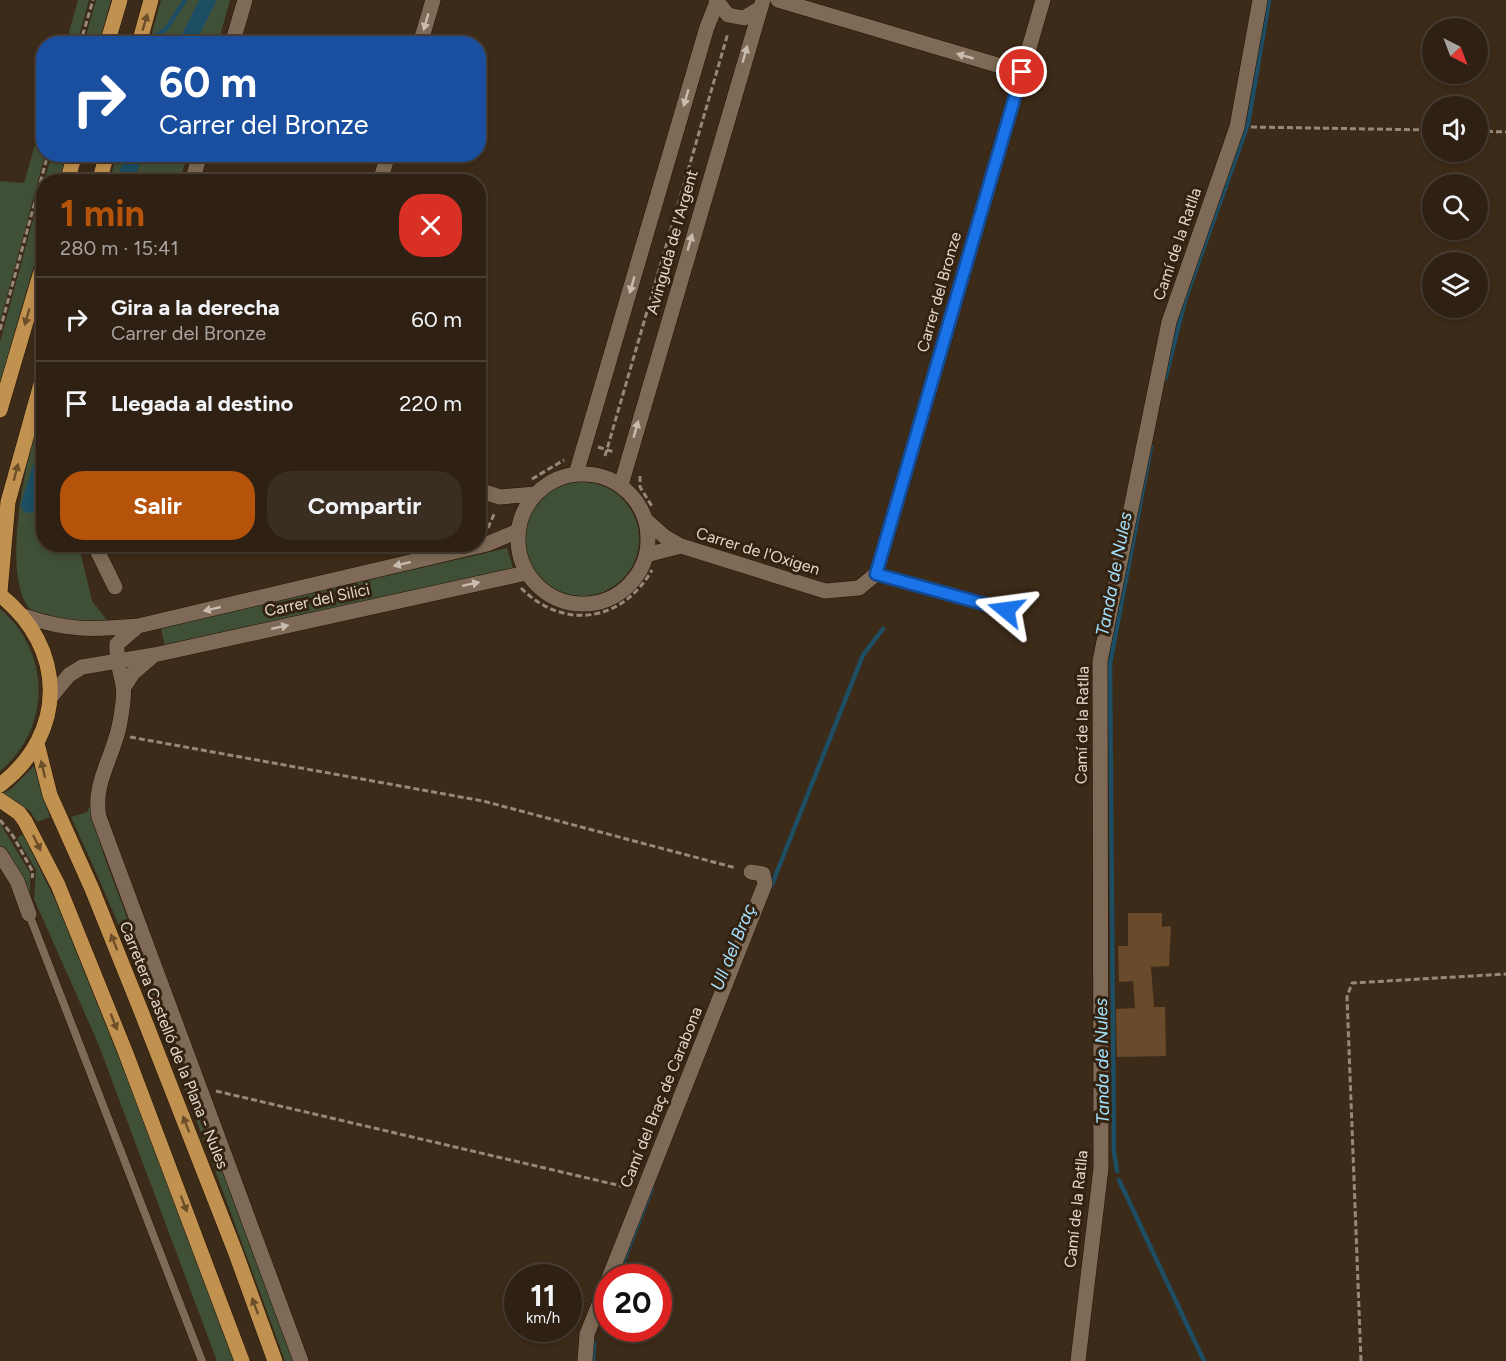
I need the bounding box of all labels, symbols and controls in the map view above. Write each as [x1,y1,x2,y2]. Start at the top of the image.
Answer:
one-way arrow [141,13,150,31]
one-way arrow [421,13,430,31]
north arrow [1422,18,1488,84]
map controls [1422,18,1488,318]
one-way arrow [741,45,750,63]
pin [996,46,1047,97]
one-way arrow [956,51,974,60]
icon: arrive [1005,55,1038,88]
text: 60 m [159,57,257,108]
icon: right [60,60,138,138]
one-way arrow [681,89,690,107]
button: sound [1422,96,1488,162]
text: Carrer del Bronze [159,108,369,141]
street label: Avinguda de l'Argent [642,168,702,316]
button: search [1422,174,1488,240]
street label: Camí de la Ratlla [1149,185,1205,303]
text: 1 min [60,192,145,235]
button: close [399,194,462,257]
street label: Carrer del Bronze [913,229,965,354]
one-way arrow [686,233,696,251]
text: 280 m · 15:41 [60,236,179,260]
button: layers [1422,252,1488,318]
one-way arrow [627,276,636,294]
text: Gira a la derecha [111,294,280,321]
icon: right [60,303,93,336]
text: 60 m [411,306,462,333]
one-way arrow [22,308,31,326]
text: Carrer del Bronze [111,321,266,345]
icon: arrive [60,387,93,420]
text: Llegada al destino [111,390,293,417]
text: 220 m [399,390,462,417]
one-way arrow [632,420,641,438]
one-way arrow [11,463,21,481]
button: Salir [60,471,255,540]
button: Compartir [267,471,462,540]
water label: Tanda de Nules [1091,509,1137,638]
street label: Carrer de l'Oxigen [694,523,822,579]
one-way arrow [392,560,411,570]
position arrow [974,578,1038,642]
one-way arrow [462,579,480,589]
street label: Carrer del Silici [263,580,371,620]
one-way arrow [203,604,221,614]
one-way arrow [271,621,290,631]
street label: Camí de la Ratlla [1071,666,1093,784]
one-way arrow [38,760,48,778]
one-way arrow [32,834,42,852]
water label: Ull del Braç [706,900,760,994]
street label: Carretera Castelló de la Plana - Nules [116,919,232,1171]
one-way arrow [109,933,119,951]
water label: Tanda de Nules [1090,997,1114,1124]
street label: Camí del Braç de Carabona [616,1004,706,1190]
one-way arrow [109,1014,119,1032]
one-way arrow [181,1114,191,1132]
street label: Camí de la Ratlla [1060,1149,1092,1269]
one-way arrow [180,1195,190,1213]
speed limit sign: 20 [594,1264,672,1342]
text: 11 [530,1277,556,1314]
one-way arrow [250,1297,259,1315]
text: km/h [526,1309,560,1327]

